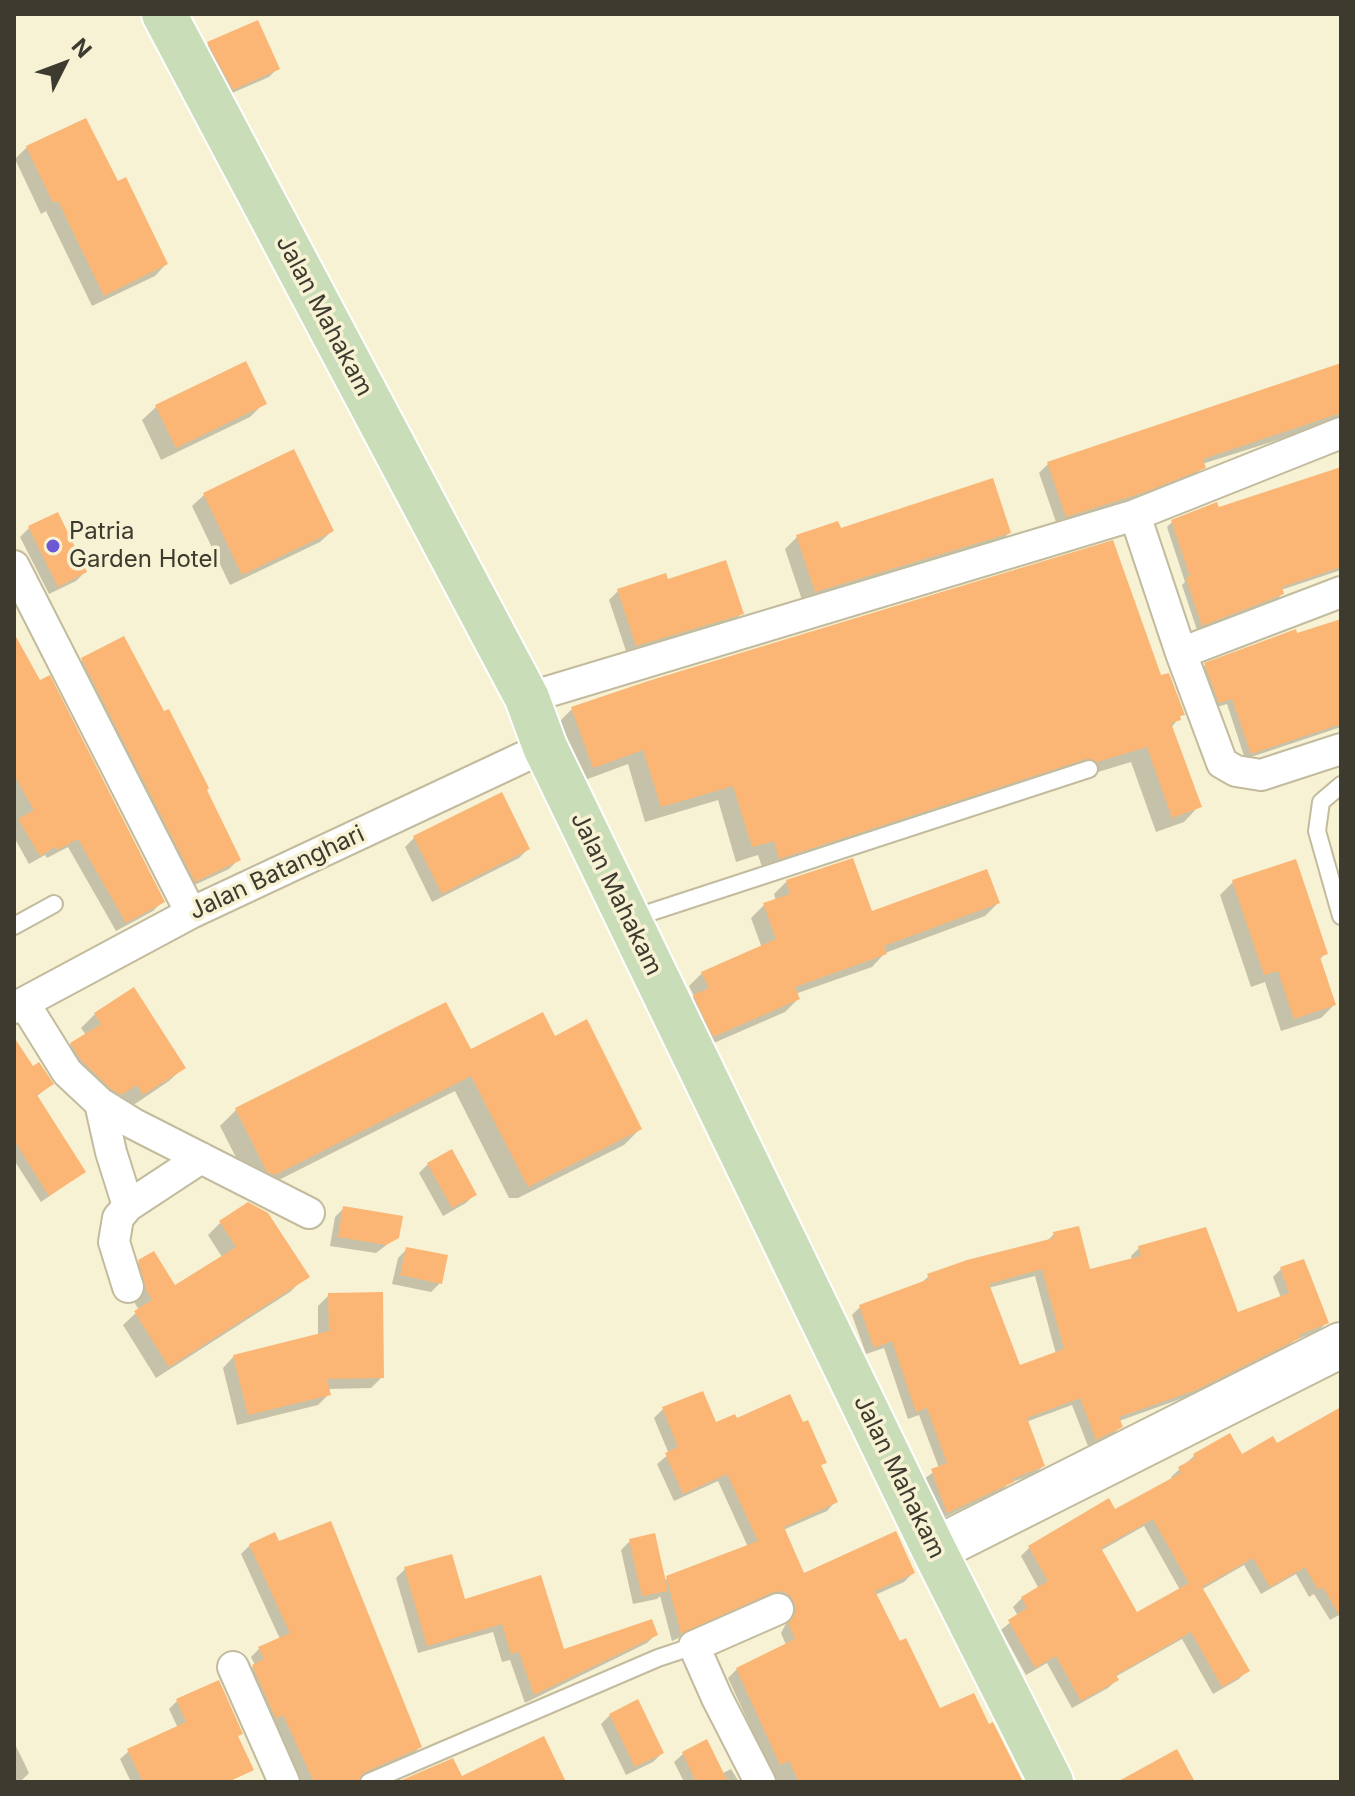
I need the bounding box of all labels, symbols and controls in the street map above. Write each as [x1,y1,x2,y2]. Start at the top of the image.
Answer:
north arrow [24,24,104,104]
text: N [67,33,97,63]
street label: Jalan Mahakam [270,231,378,401]
place label: Patria Garden Hotel [69,518,218,574]
marker: Patria Garden Hotel [44,537,62,555]
street label: Jalan Mahakam [564,808,668,980]
street label: Jalan Batanghari [185,820,369,926]
street label: Jalan Mahakam [847,1391,951,1563]

